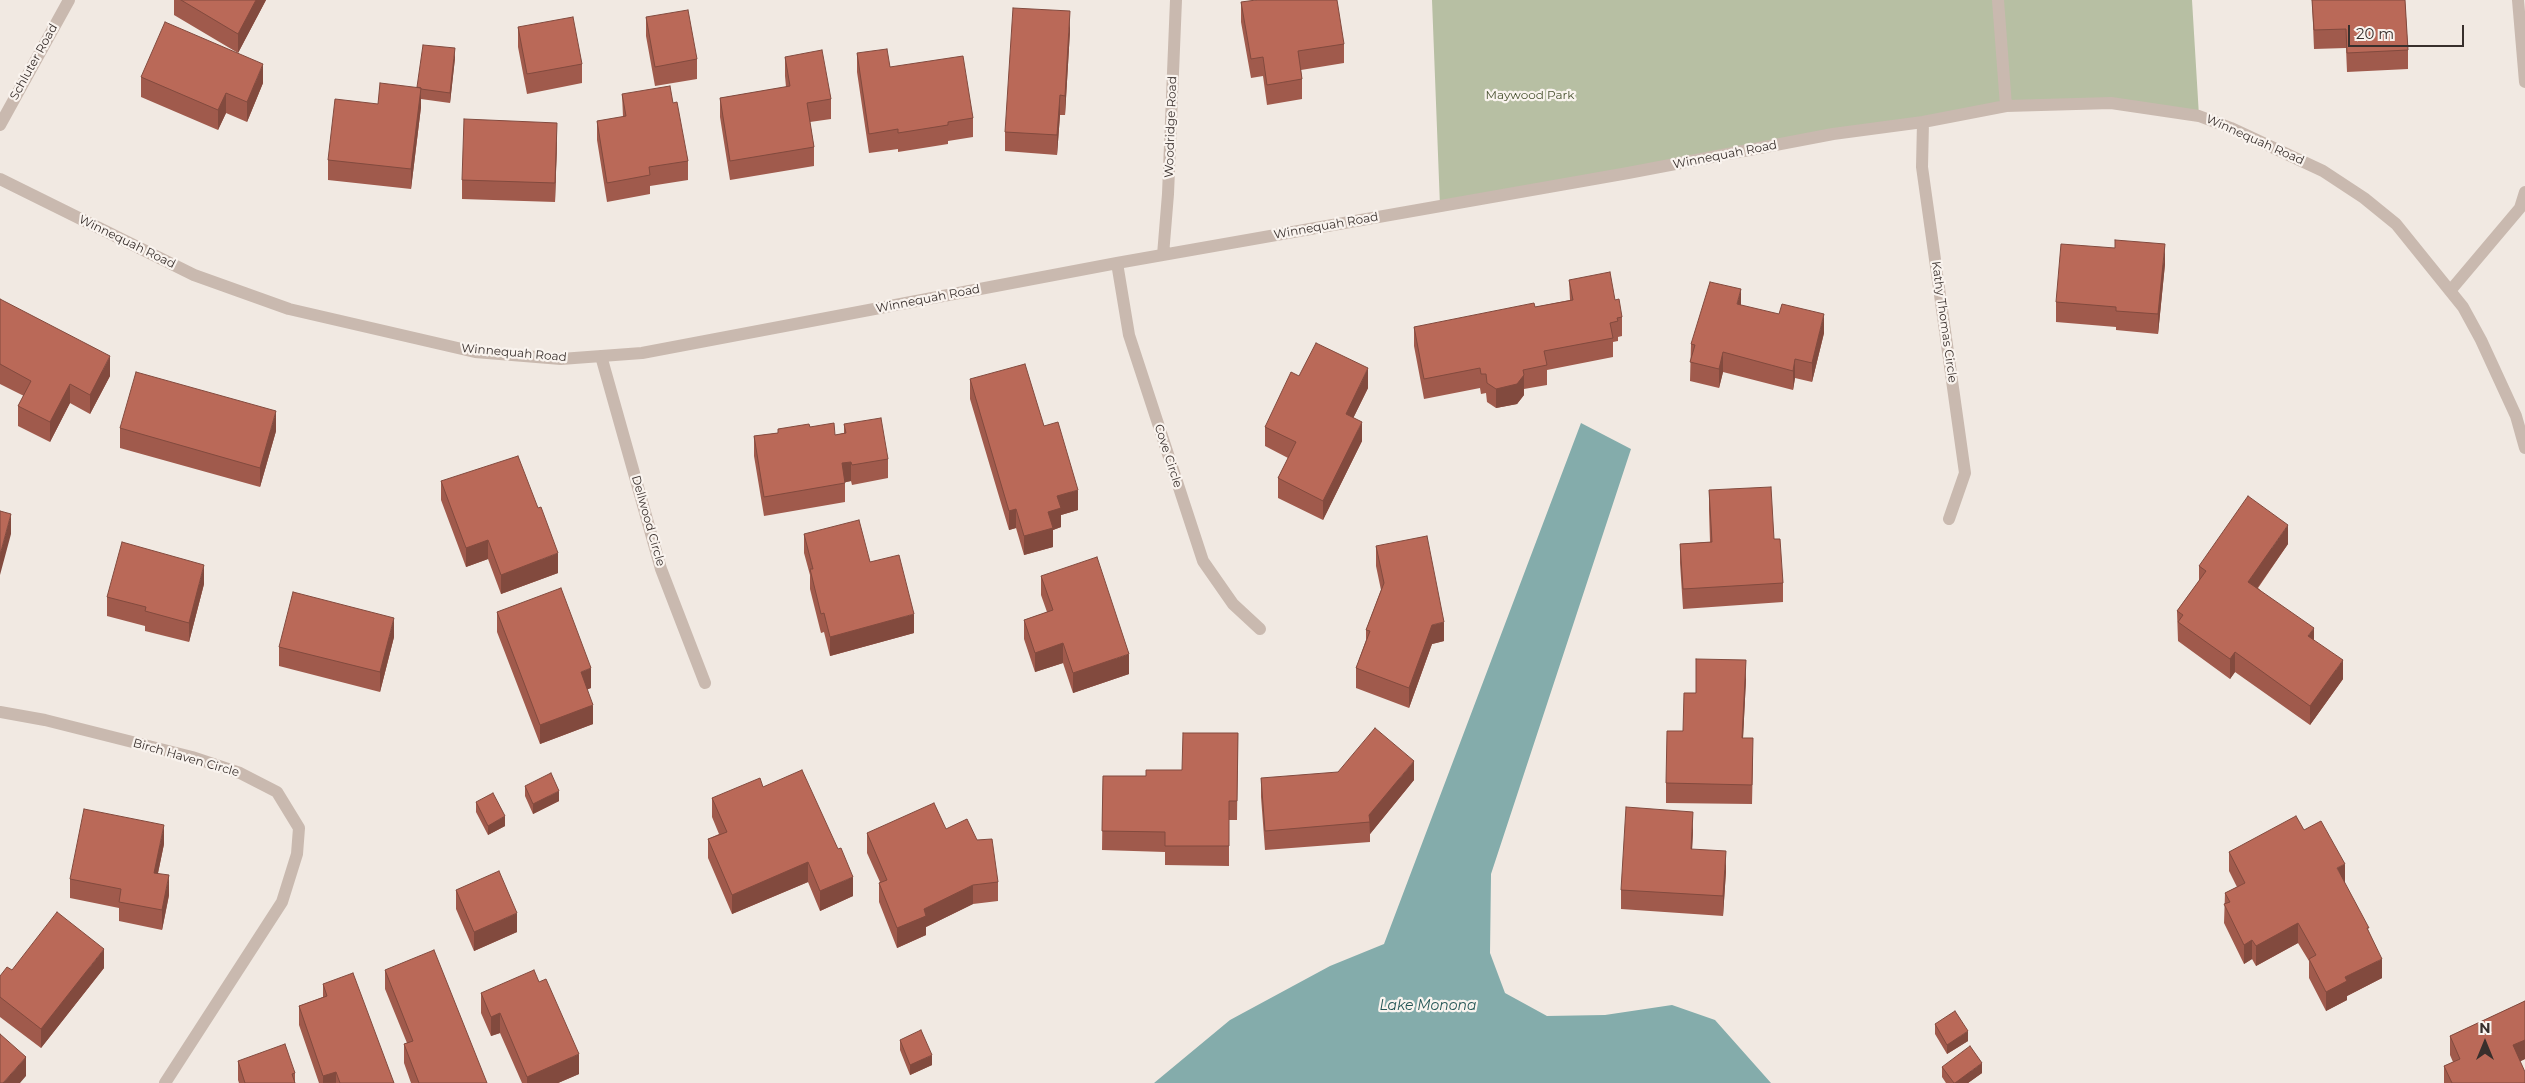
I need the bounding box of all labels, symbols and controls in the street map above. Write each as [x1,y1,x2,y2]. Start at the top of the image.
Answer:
scale bar [2350,15,2466,47]
street label: Schluter Road [7,21,61,103]
text: 20 m [2356,24,2394,43]
street label: Woodridge Road [1162,76,1180,178]
park label: Maywood Park [1486,88,1574,102]
street label: Winnequah Road [2204,112,2306,168]
street label: Winnequah Road [1672,138,1778,172]
street label: Winnequah Road [1273,210,1379,242]
street label: Winnequah Road [76,212,178,272]
street label: Kathy Thomas Circle [1928,260,1960,384]
street label: Winnequah Road [875,282,981,316]
street label: Winnequah Road [461,341,567,365]
street label: Cove Circle [1151,422,1185,490]
street label: Dellwood Circle [628,474,668,568]
street label: Birch Haven Circle [131,736,241,780]
water label: Lake Monona [1379,998,1477,1014]
north arrow [2460,1018,2510,1068]
text: N [2479,1019,2491,1037]

